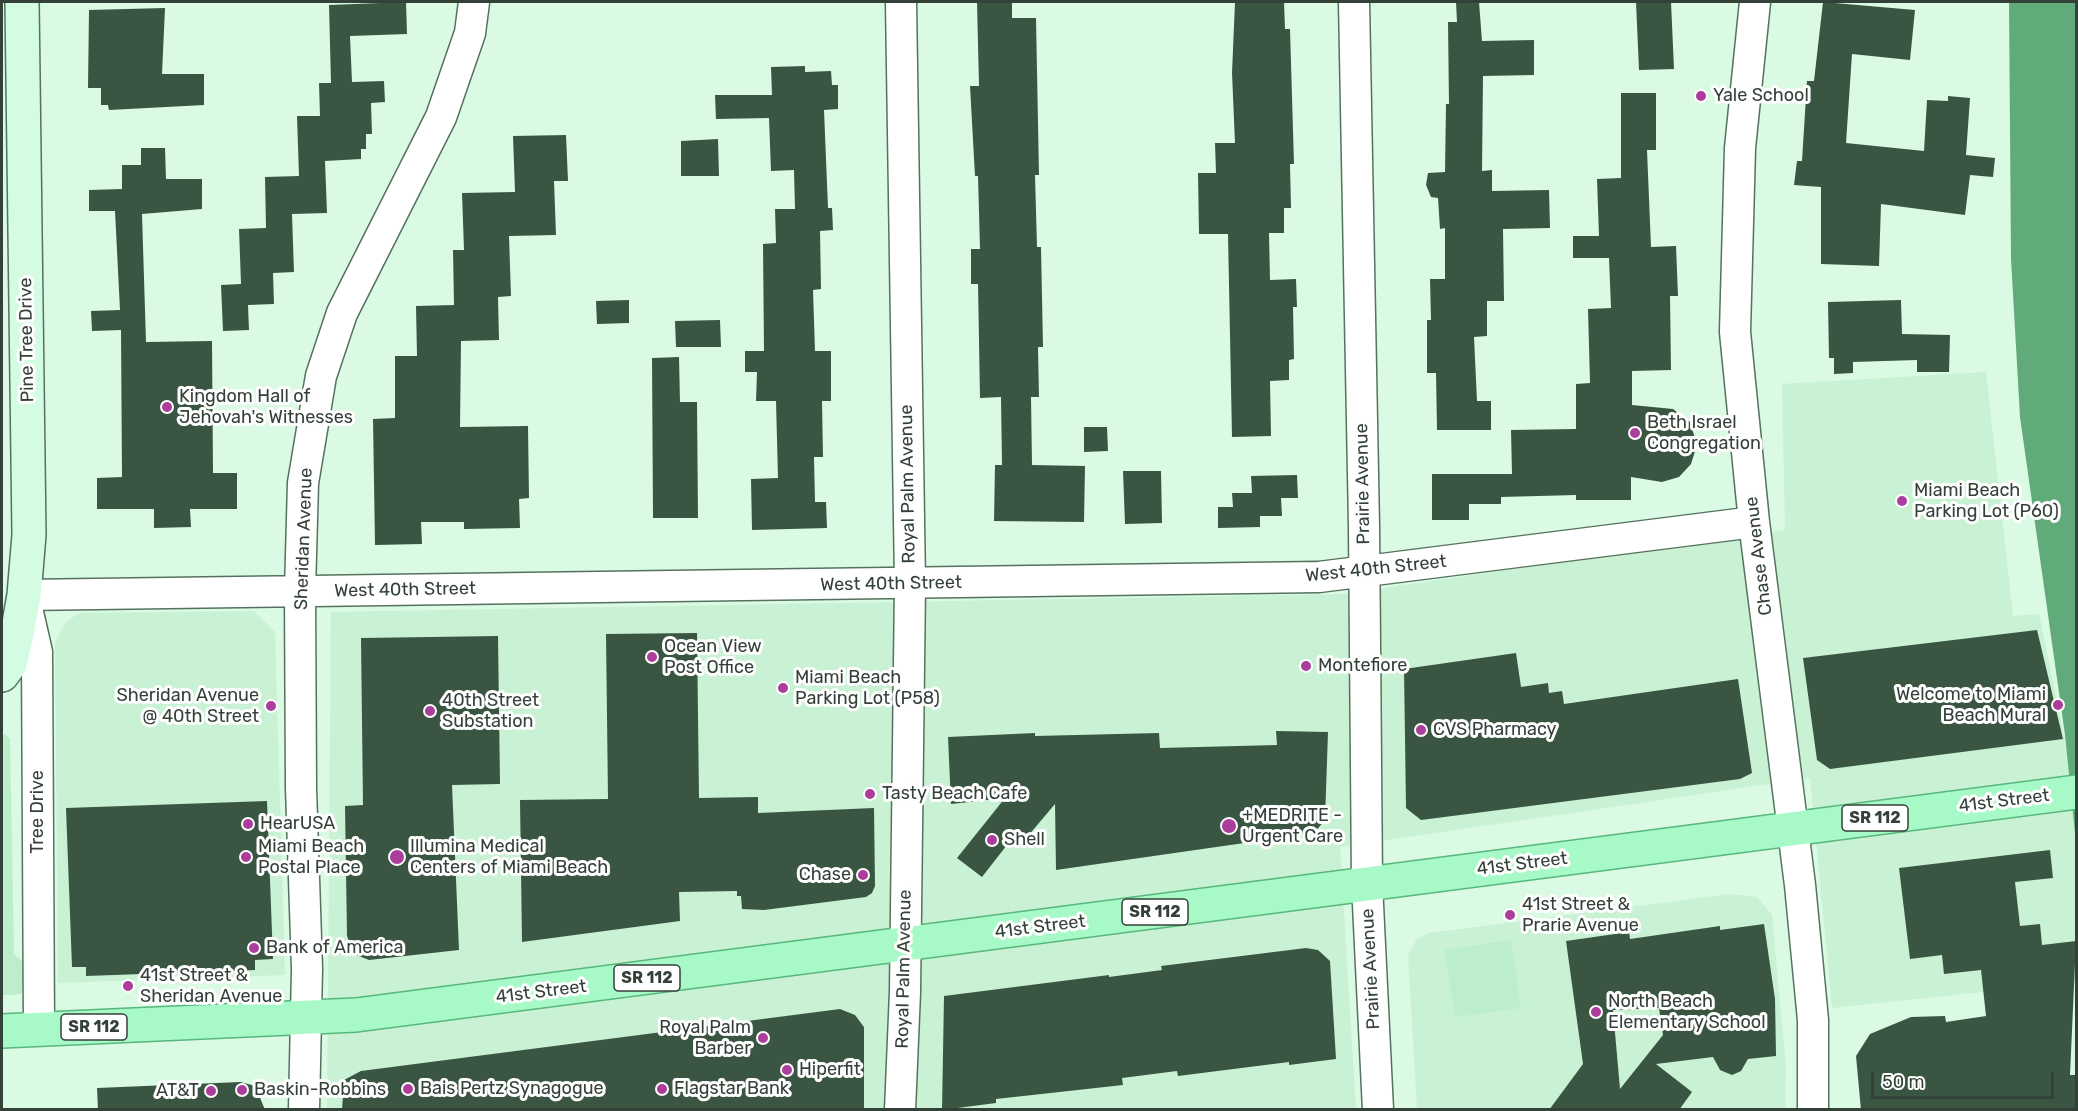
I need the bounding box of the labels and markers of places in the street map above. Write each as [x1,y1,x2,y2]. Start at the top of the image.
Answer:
place label: Yale School [1713,85,1809,107]
marker: Yale School [1694,89,1708,103]
place label: Kingdom Hall of Jehovah's Witnesses [179,386,353,428]
marker: Kingdom Hall of Jehovah's Witnesses [160,400,174,414]
place label: Beth Israel Congregation [1647,412,1761,454]
marker: Beth Israel Congregation [1628,426,1642,440]
place label: Miami Beach Parking Lot (P60) [1914,480,2059,522]
marker: Miami Beach Parking Lot (P60) [1895,494,1909,508]
place label: Ocean View Post Office [664,636,762,678]
marker: Ocean View Post Office [645,650,659,664]
place label: Montefiore [1318,655,1407,677]
marker: Montefiore [1299,659,1313,673]
place label: Miami Beach Parking Lot (P58) [795,667,940,710]
marker: Miami Beach Parking Lot (P58) [776,681,790,695]
place label: Welcome to Miami Beach Mural [1896,684,2046,726]
place label: Sheridan Avenue @ 40th Street [117,685,259,728]
place label: 40th Street Substation [442,690,539,732]
marker: Welcome to Miami Beach Mural [2051,698,2065,712]
marker: Sheridan Avenue @ 40th Street [264,699,278,713]
marker: 40th Street Substation [423,704,437,718]
place label: CVS Pharmacy [1433,719,1557,741]
marker: CVS Pharmacy [1414,723,1428,737]
place label: Tasty Beach Cafe [882,783,1027,805]
marker: Tasty Beach Cafe [863,787,877,801]
place label: +MEDRITE - Urgent Care [1242,805,1343,848]
place label: HearUSA [260,813,335,835]
marker: HearUSA [241,817,255,831]
marker: +MEDRITE - Urgent Care [1220,817,1238,835]
place label: Shell [1004,829,1045,851]
marker: Shell [985,833,999,847]
place label: Miami Beach Postal Place [258,836,364,878]
place label: Illumina Medical Centers of Miami Beach [410,836,608,878]
marker: Illumina Medical Centers of Miami Beach [388,848,406,866]
marker: Miami Beach Postal Place [239,850,253,864]
place label: Chase [799,864,851,886]
marker: Chase [856,868,870,882]
place label: 41st Street & Prarie Avenue [1522,894,1639,936]
marker: 41st Street & Prarie Avenue [1503,908,1517,922]
place label: Bank of America [266,937,403,959]
marker: Bank of America [247,941,261,955]
place label: 41st Street & Sheridan Avenue [140,965,282,1008]
marker: 41st Street & Sheridan Avenue [121,979,135,993]
place label: North Beach Elementary School [1608,991,1766,1034]
marker: North Beach Elementary School [1589,1005,1603,1019]
place label: Royal Palm Barber [659,1017,751,1060]
marker: Royal Palm Barber [756,1031,770,1045]
place label: Hiperfit [799,1059,861,1081]
marker: Hiperfit [780,1063,794,1077]
place label: Bais Pertz Synagogue [420,1078,604,1100]
place label: Flagstar Bank [674,1078,789,1100]
place label: Baskin-Robbins [254,1079,386,1101]
place label: AT&T [156,1080,199,1102]
marker: Bais Pertz Synagogue [401,1082,415,1096]
marker: Flagstar Bank [655,1082,669,1096]
marker: Baskin-Robbins [235,1083,249,1097]
marker: AT&T [204,1084,218,1098]

